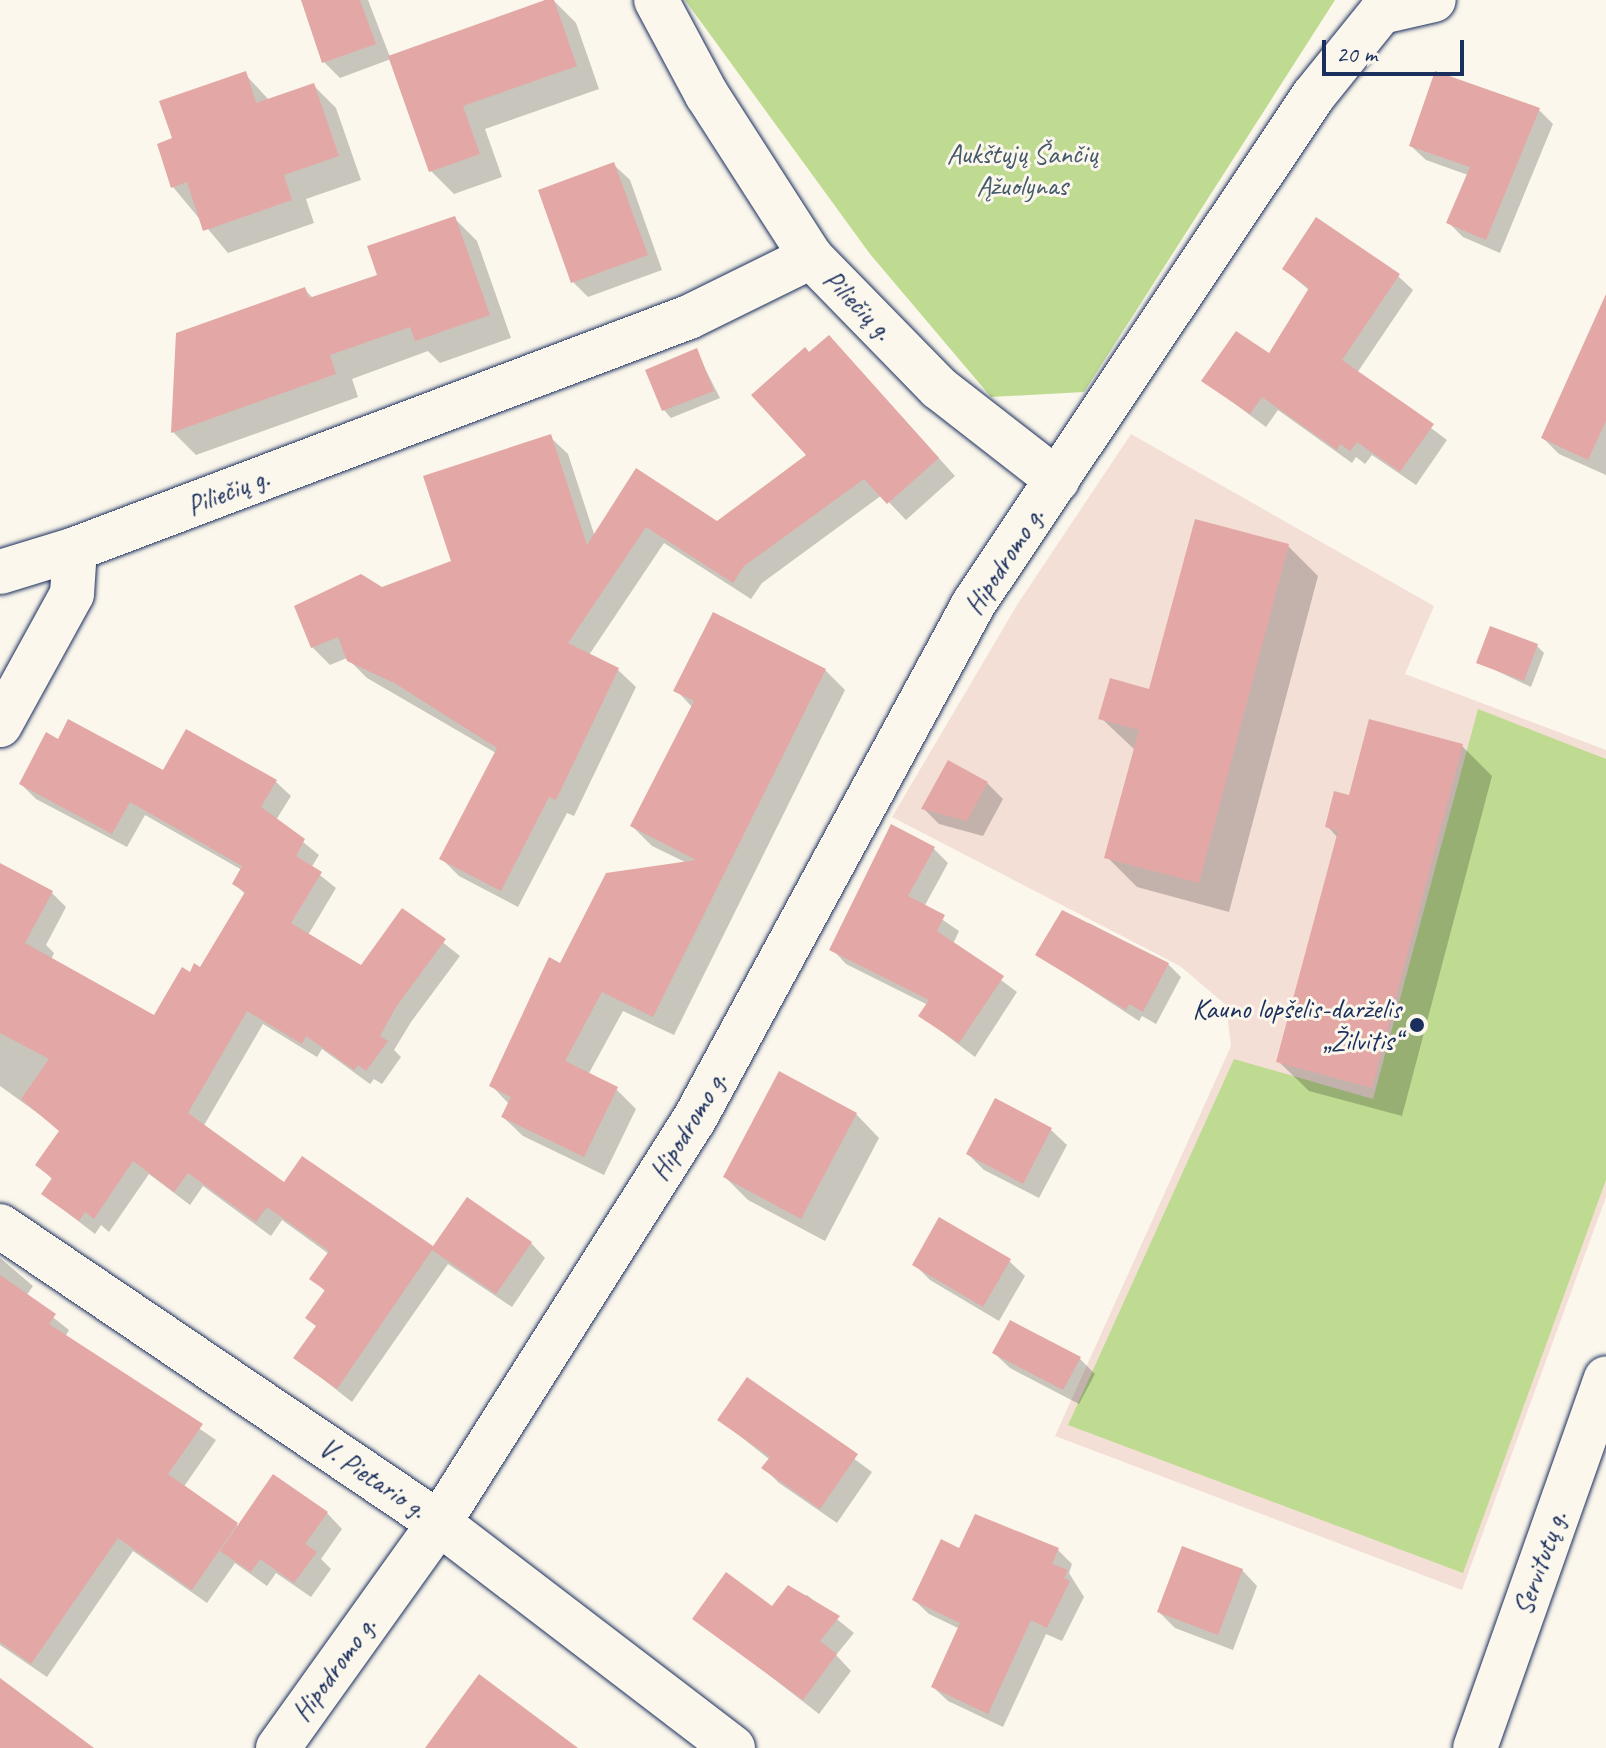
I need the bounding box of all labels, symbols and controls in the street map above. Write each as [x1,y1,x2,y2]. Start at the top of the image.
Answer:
scale bar [1326,24,1468,74]
text: 20 m [1336,39,1377,69]
park label: Aukštųjų Šančių Ąžuolynas [947,137,1097,203]
street label: Piliečių g. [816,263,900,347]
street label: Piliečių g. [182,461,274,523]
street label: Hipodromo g. [957,501,1051,621]
place label: Kauno lopšelis-darželis „Žilvitis“ [1193,992,1401,1058]
marker: Kauno lopšelis-darželis „Žilvitis“ [1408,1016,1426,1034]
street label: Hipodromo g. [642,1065,734,1187]
street label: V. Pietario g. [313,1430,433,1526]
street label: Servitutų g. [1506,1506,1574,1620]
street label: Hipodromo g. [285,1610,383,1728]

